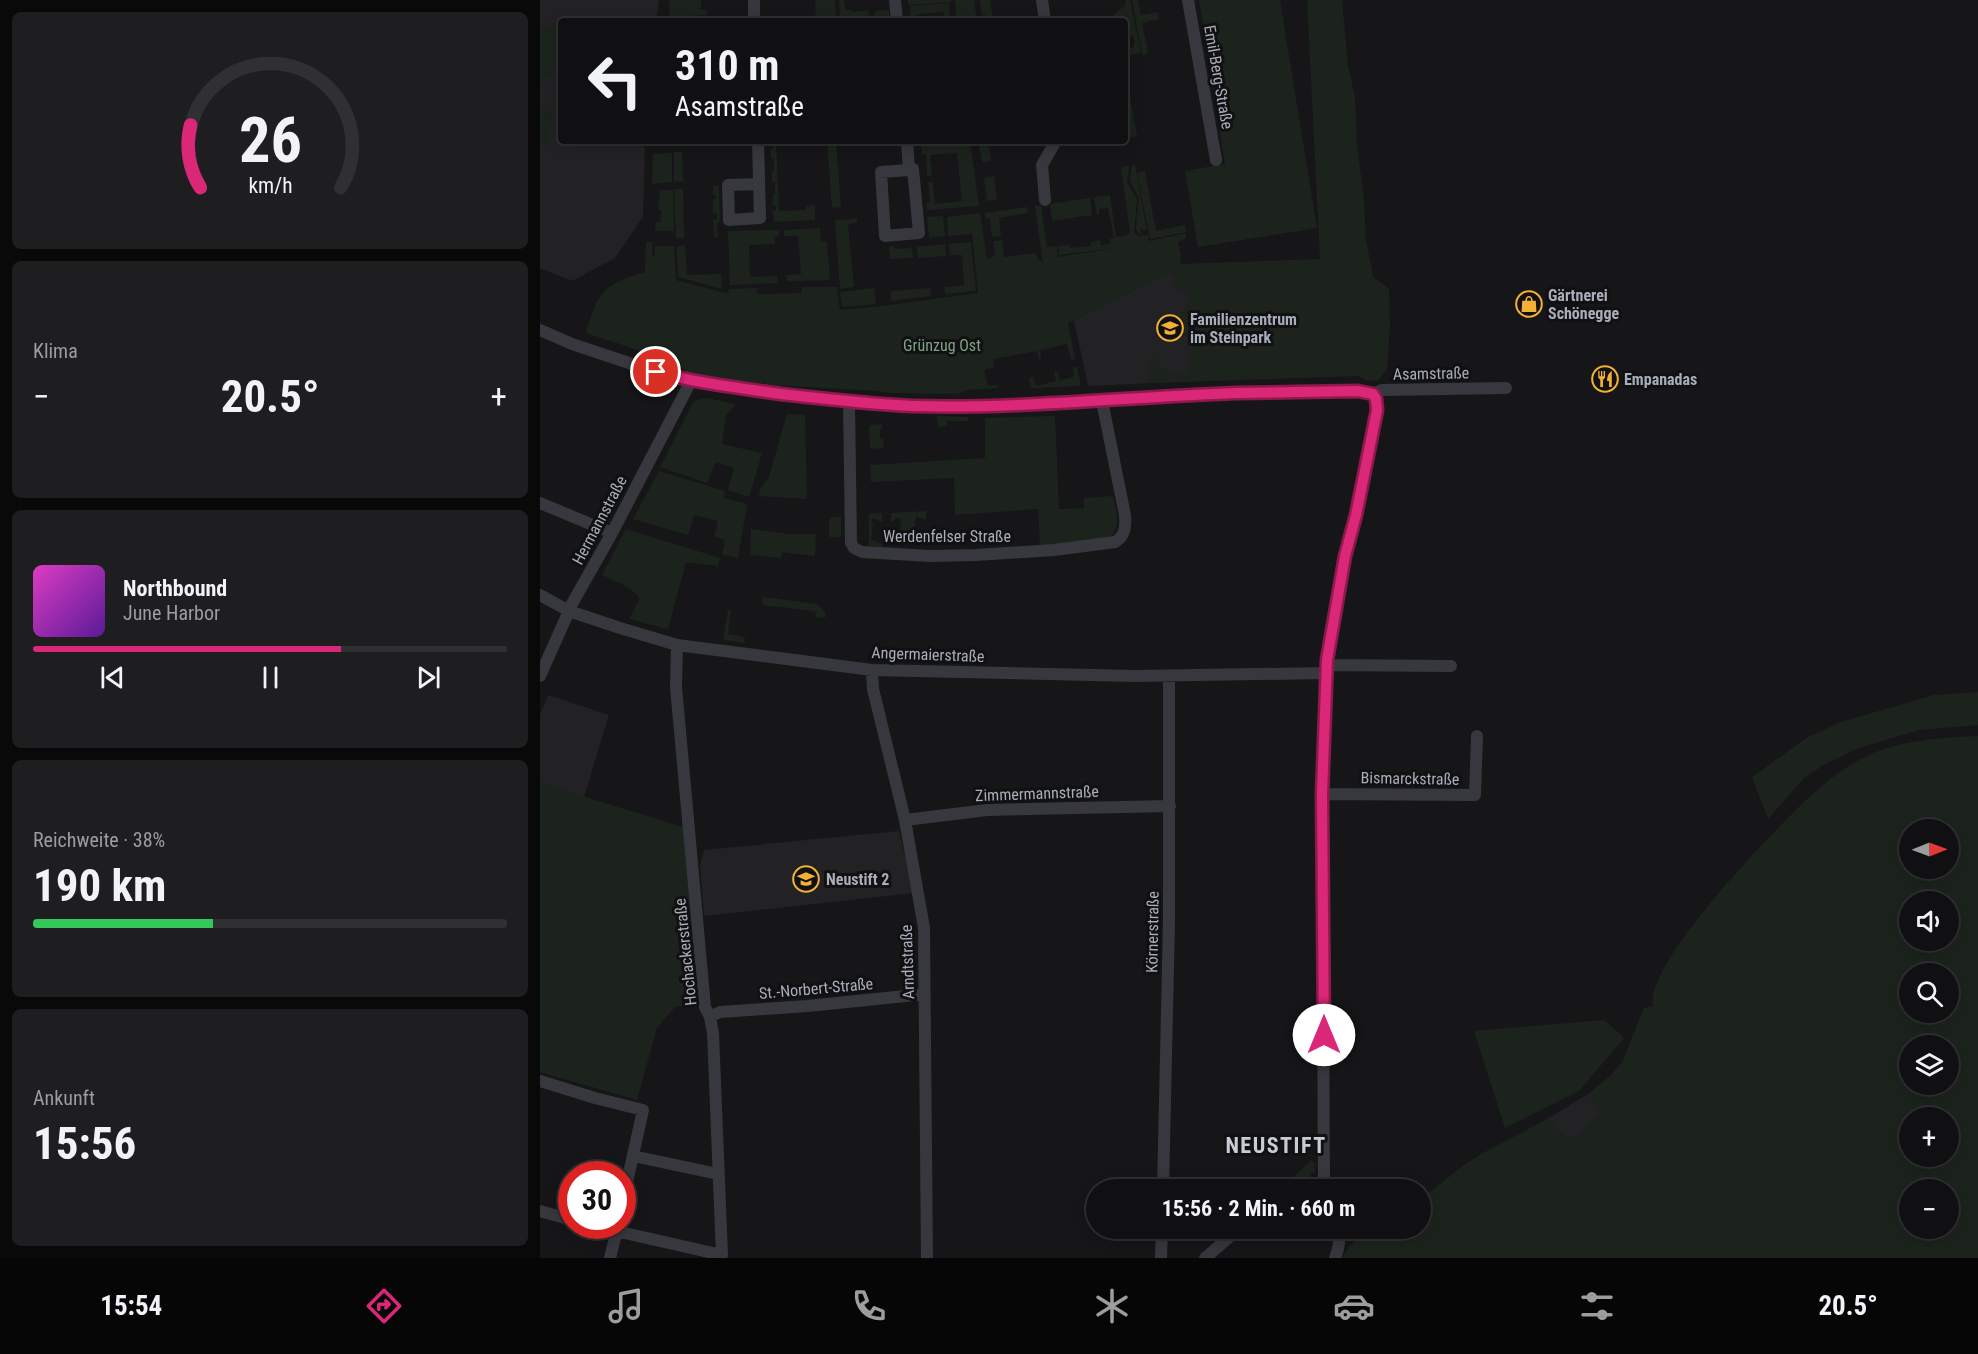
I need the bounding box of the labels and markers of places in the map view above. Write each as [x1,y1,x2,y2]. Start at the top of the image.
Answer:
place label: Gärtnerei Schönegge [1548,286,1619,323]
shop icon: Gärtnerei Schönegge [1514,289,1544,319]
place label: Familienzentrum im Steinpark [1190,310,1297,347]
school or university icon: Familienzentrum im Steinpark [1155,313,1185,343]
pin [630,346,681,397]
restaurant icon: Empanadas [1590,364,1620,394]
place label: Empanadas [1624,370,1697,389]
school or university icon: Neustift 2 [791,864,821,894]
place label: Neustift 2 [826,870,889,889]

